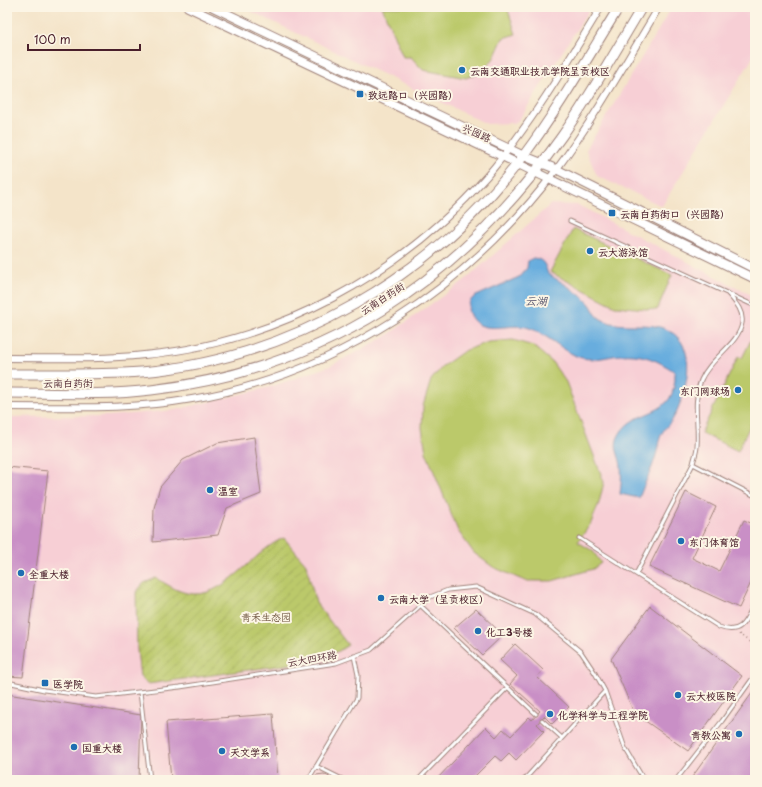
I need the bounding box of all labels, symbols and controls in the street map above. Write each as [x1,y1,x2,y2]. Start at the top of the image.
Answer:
scale bar [28,26,140,52]
text: 100 m [34,30,71,48]
place label: 云南交通职业技术学院呈贡校区 [470,63,610,78]
marker: 云南交通职业技术学院呈贡校区 [457,65,467,75]
place label: 致远路口（兴园路） [368,87,458,102]
marker: 致远路口（兴园路） [355,89,365,99]
street label: 兴园路 [460,119,494,145]
place label: 云南白药街口（兴园路） [620,206,730,221]
marker: 云南白药街口（兴园路） [607,208,617,218]
place label: 云大游泳馆 [598,244,648,259]
marker: 云大游泳馆 [585,246,595,256]
street label: 云南白药街 [357,278,407,318]
water label: 云湖 [525,292,548,309]
street label: 云南白药街 [43,375,93,390]
place label: 东门网球场 [680,383,730,398]
marker: 东门网球场 [733,385,743,395]
place label: 温室 [218,483,238,498]
marker: 温室 [205,485,215,495]
place label: 东门体育馆 [689,534,739,549]
marker: 东门体育馆 [676,536,686,546]
place label: 全重大楼 [29,566,69,581]
marker: 全重大楼 [16,568,26,578]
place label: 云南大学（呈贡校区） [389,591,489,606]
marker: 云南大学（呈贡校区） [376,593,386,603]
park label: 青禾生态园 [241,609,291,624]
place label: 化工3号楼 [486,624,533,639]
marker: 化工3号楼 [473,626,483,636]
street label: 云大四环路 [286,646,338,670]
place label: 医学院 [53,676,83,691]
marker: 医学院 [40,678,50,688]
place label: 云大校医院 [686,688,736,703]
marker: 云大校医院 [673,690,683,700]
place label: 化学科学与工程学院 [558,707,648,722]
marker: 化学科学与工程学院 [545,709,555,719]
place label: 青教公寓 [691,727,731,742]
marker: 青教公寓 [734,729,744,739]
place label: 国重大楼 [82,740,122,755]
marker: 国重大楼 [69,742,79,752]
place label: 天文学系 [230,744,270,759]
marker: 天文学系 [217,746,227,756]

